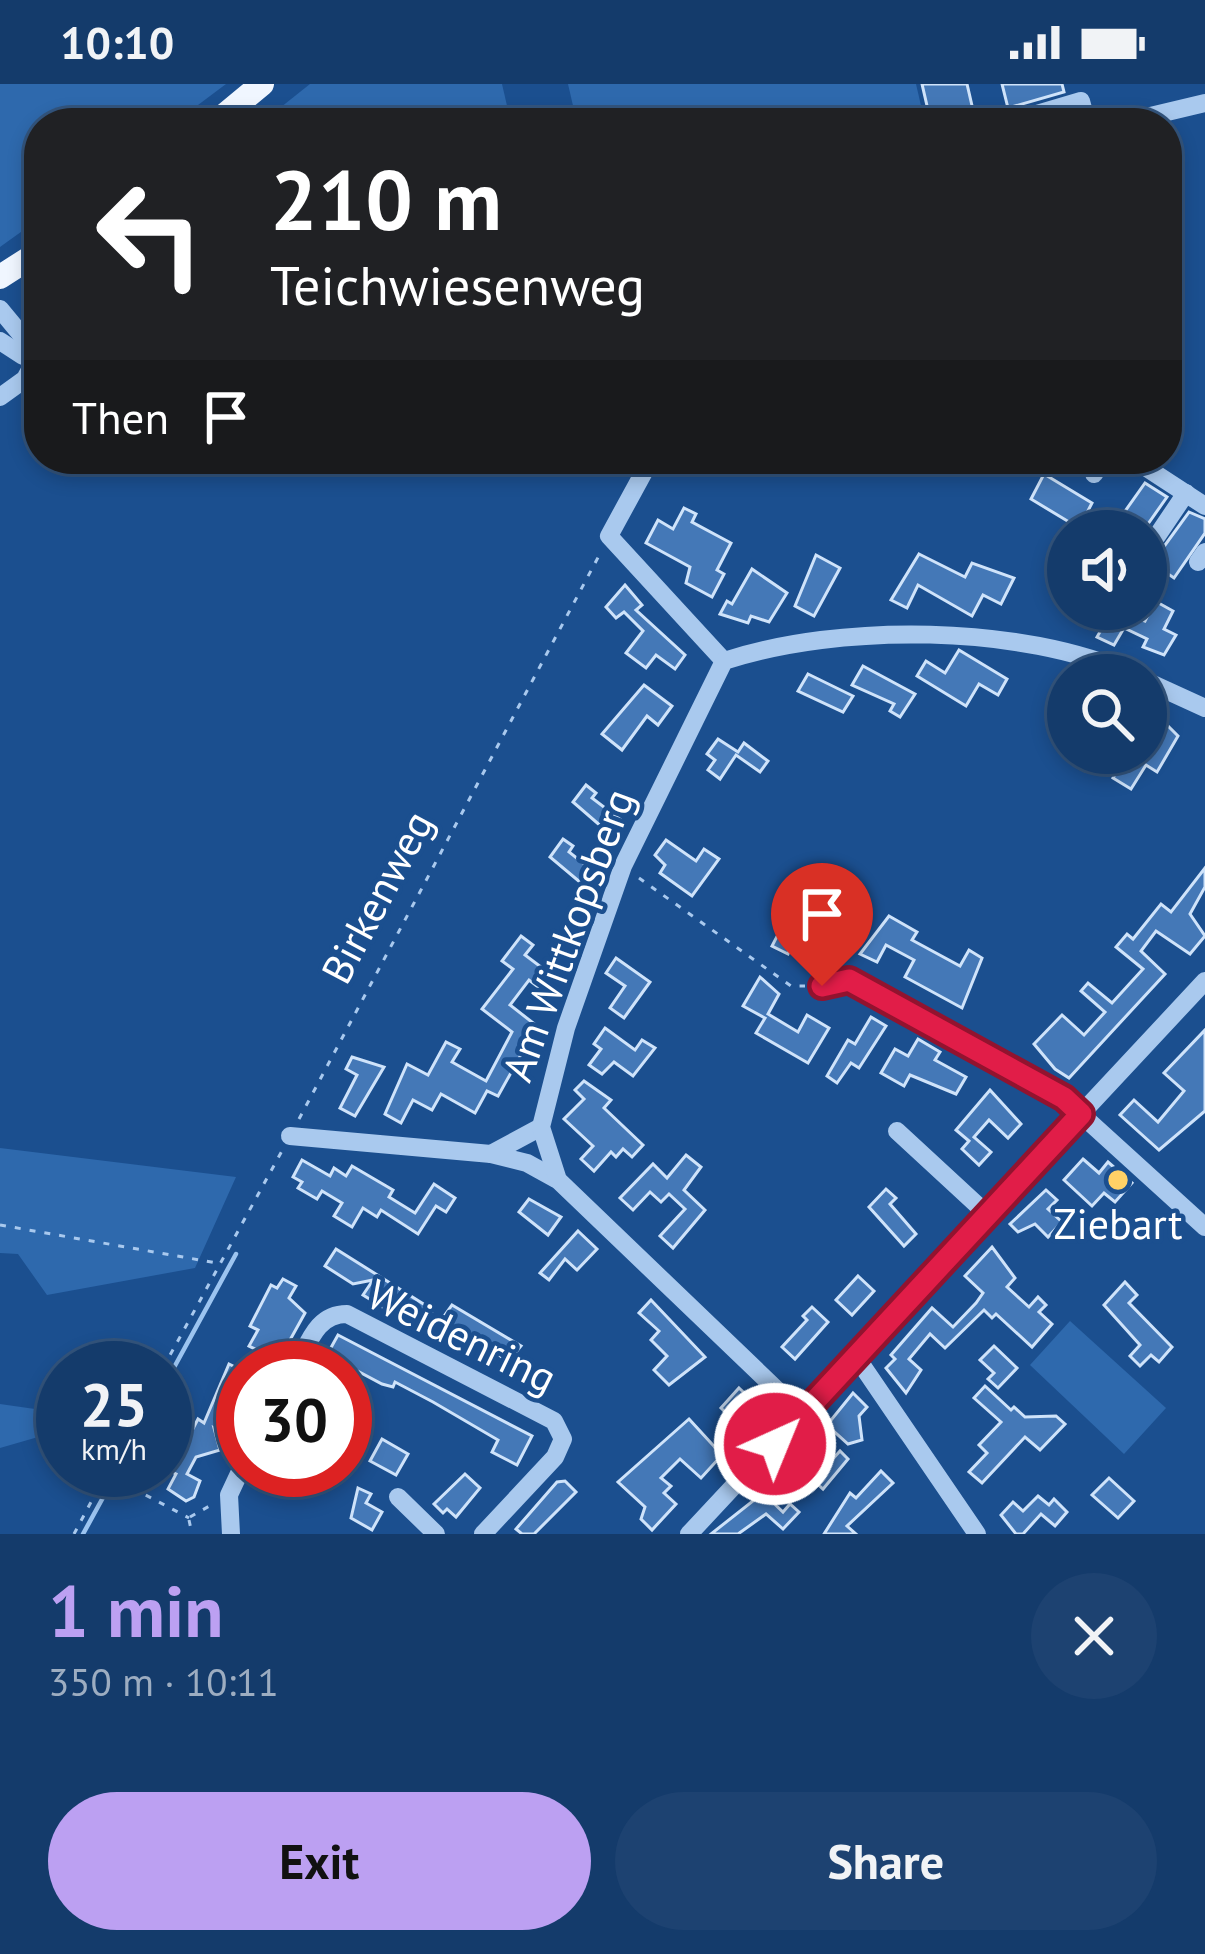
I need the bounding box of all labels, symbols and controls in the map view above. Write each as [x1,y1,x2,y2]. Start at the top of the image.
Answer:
text: 10:10 [60,13,174,71]
text: 210 m [270,144,502,253]
icon: left [72,156,228,312]
text: Teichwiesenweg [270,250,645,320]
icon: arrive [193,384,259,450]
text: Then [72,388,169,446]
map controls [1047,510,1167,774]
button: sound [1047,510,1167,630]
button: search [1047,654,1167,774]
street label: Am Wittkopsberg [489,781,646,1088]
street label: Birkenweg [308,801,445,993]
pin [771,863,873,986]
icon: arrive [789,881,855,947]
marker: Ziebart [1105,1167,1131,1193]
place label: Ziebart [1054,1196,1182,1251]
street label: Weidenring [359,1266,566,1405]
speed limit sign: 30 [216,1341,372,1497]
text: 25 [80,1365,148,1443]
position arrow [712,1381,838,1507]
text: km/h [81,1429,147,1468]
text: 1 min [48,1564,224,1657]
button: close [1031,1573,1157,1699]
text: 350 m · 10:11 [48,1656,279,1707]
button: Exit [48,1792,591,1930]
button: Share [615,1792,1157,1930]

